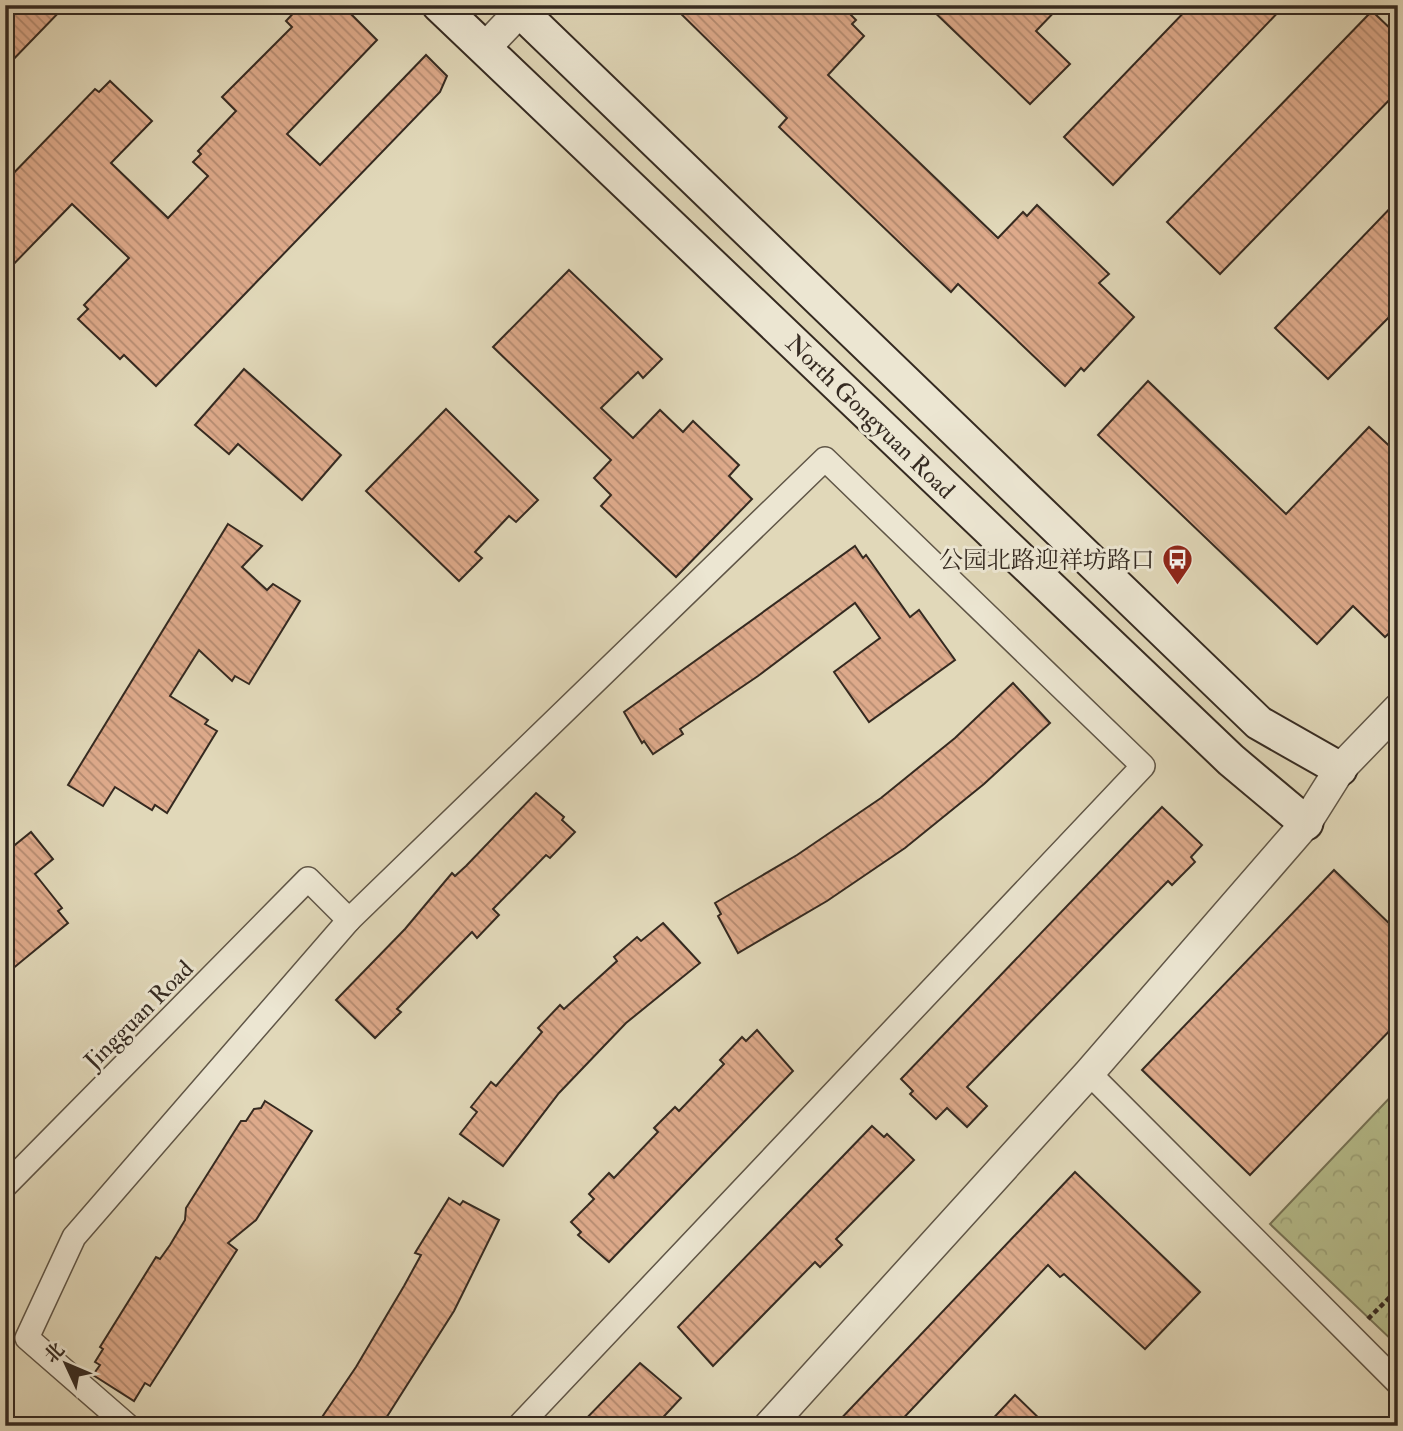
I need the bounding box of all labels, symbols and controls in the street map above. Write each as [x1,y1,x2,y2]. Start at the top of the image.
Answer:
street label: North Gongyuan Road [779,328,961,506]
bus stop icon: 公园北路迎祥坊路口 [1161,543,1195,587]
place label: 公园北路迎祥坊路口 [939,545,1155,576]
street label: Jingguan Road [77,954,200,1077]
north arrow [32,1330,102,1400]
text: 北 [39,1338,70,1368]

